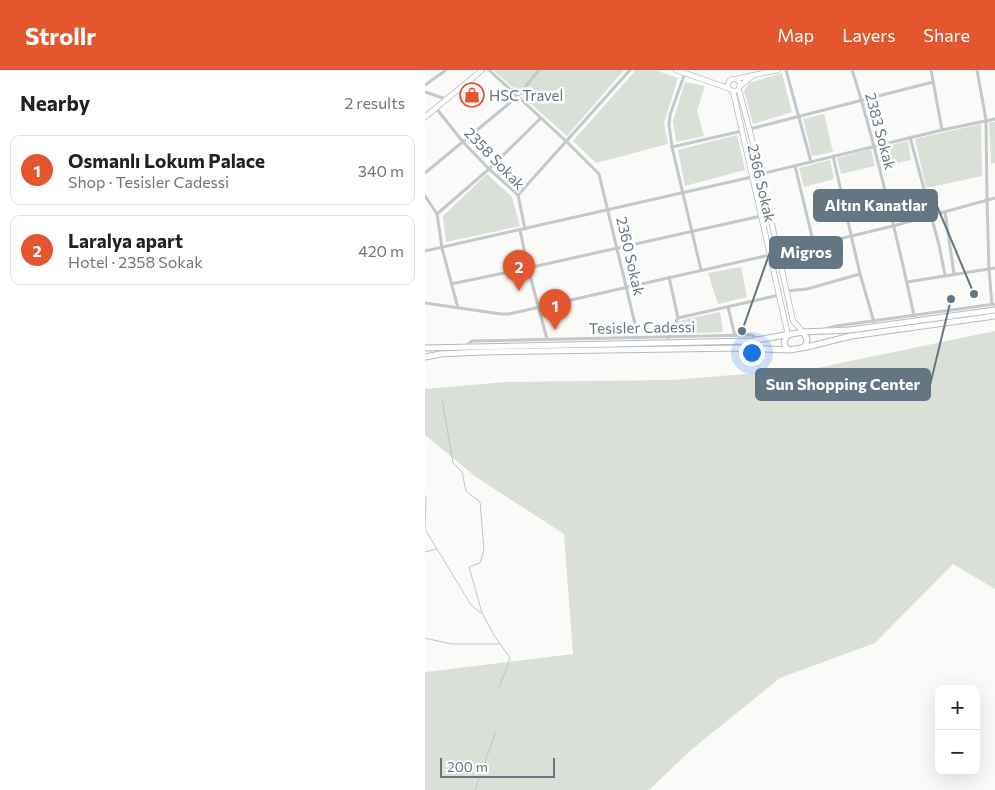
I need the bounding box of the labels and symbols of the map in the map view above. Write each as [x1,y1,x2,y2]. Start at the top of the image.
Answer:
shop icon: HSC Travel [459,82,485,108]
place label: HSC Travel [489,86,563,104]
street label: 2383 Sokak [862,90,900,172]
street label: 2358 Sokak [461,123,529,193]
street label: 2366 Sokak [744,142,780,224]
callout: Altın Kanatlar [814,190,937,221]
text: Altın Kanatlar [825,195,928,214]
street label: 2360 Sokak [613,215,649,297]
callout: Migros [770,237,842,268]
text: Migros [780,242,832,261]
pin: 2 [503,250,535,291]
pin: 1 [539,289,571,330]
street label: Tesisler Cadessi [589,317,695,337]
your location [739,340,765,366]
callout: Sun Shopping Center [756,369,930,400]
text: Sun Shopping Center [766,374,921,393]
scale bar [440,755,555,778]

